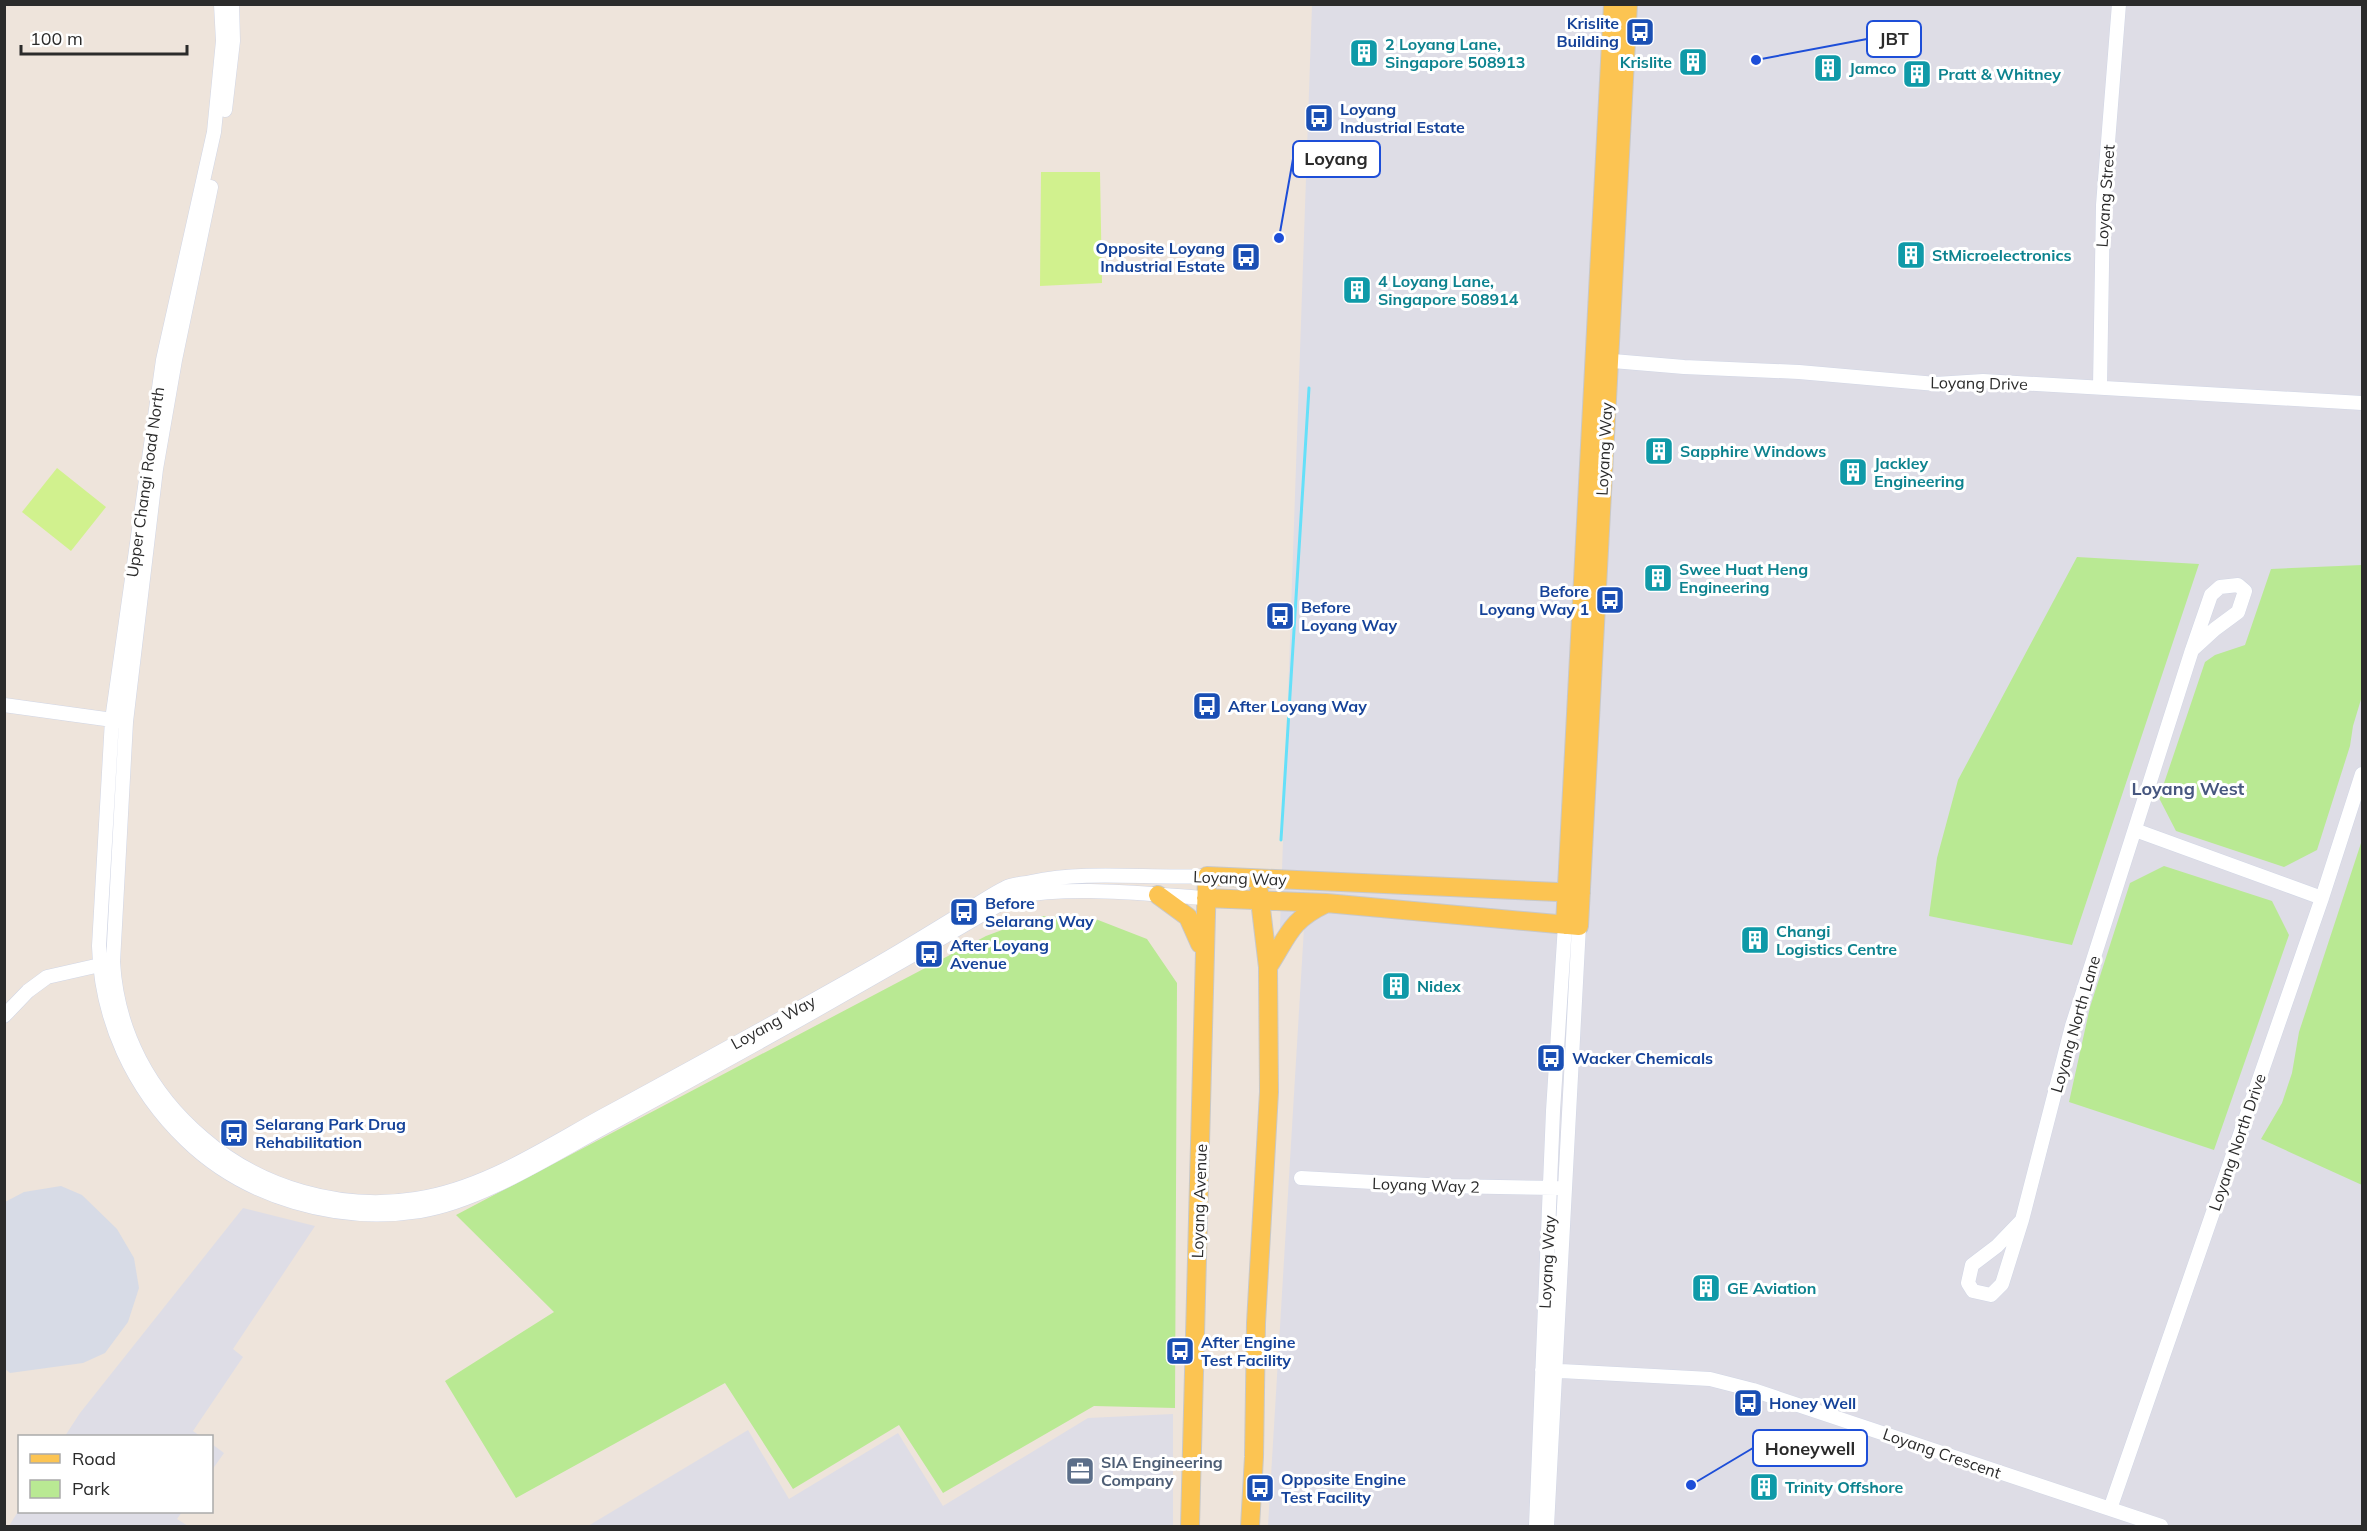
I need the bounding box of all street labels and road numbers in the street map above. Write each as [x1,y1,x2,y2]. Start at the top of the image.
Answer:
street label: Loyang Street [2091,144,2119,248]
street label: Loyang Drive [1930,372,2028,394]
street label: Upper Changi Road North [122,385,168,579]
street label: Loyang Way [1592,401,1616,496]
street label: Loyang Way [1193,866,1288,890]
street label: Loyang North Lane [2046,953,2104,1095]
street label: Loyang Way [727,990,819,1053]
street label: Loyang North Drive [2204,1071,2270,1213]
street label: Loyang Avenue [1187,1143,1211,1259]
street label: Loyang Way 2 [1372,1173,1480,1197]
street label: Loyang Way [1535,1214,1559,1309]
street label: Loyang Crescent [1880,1423,2004,1483]

